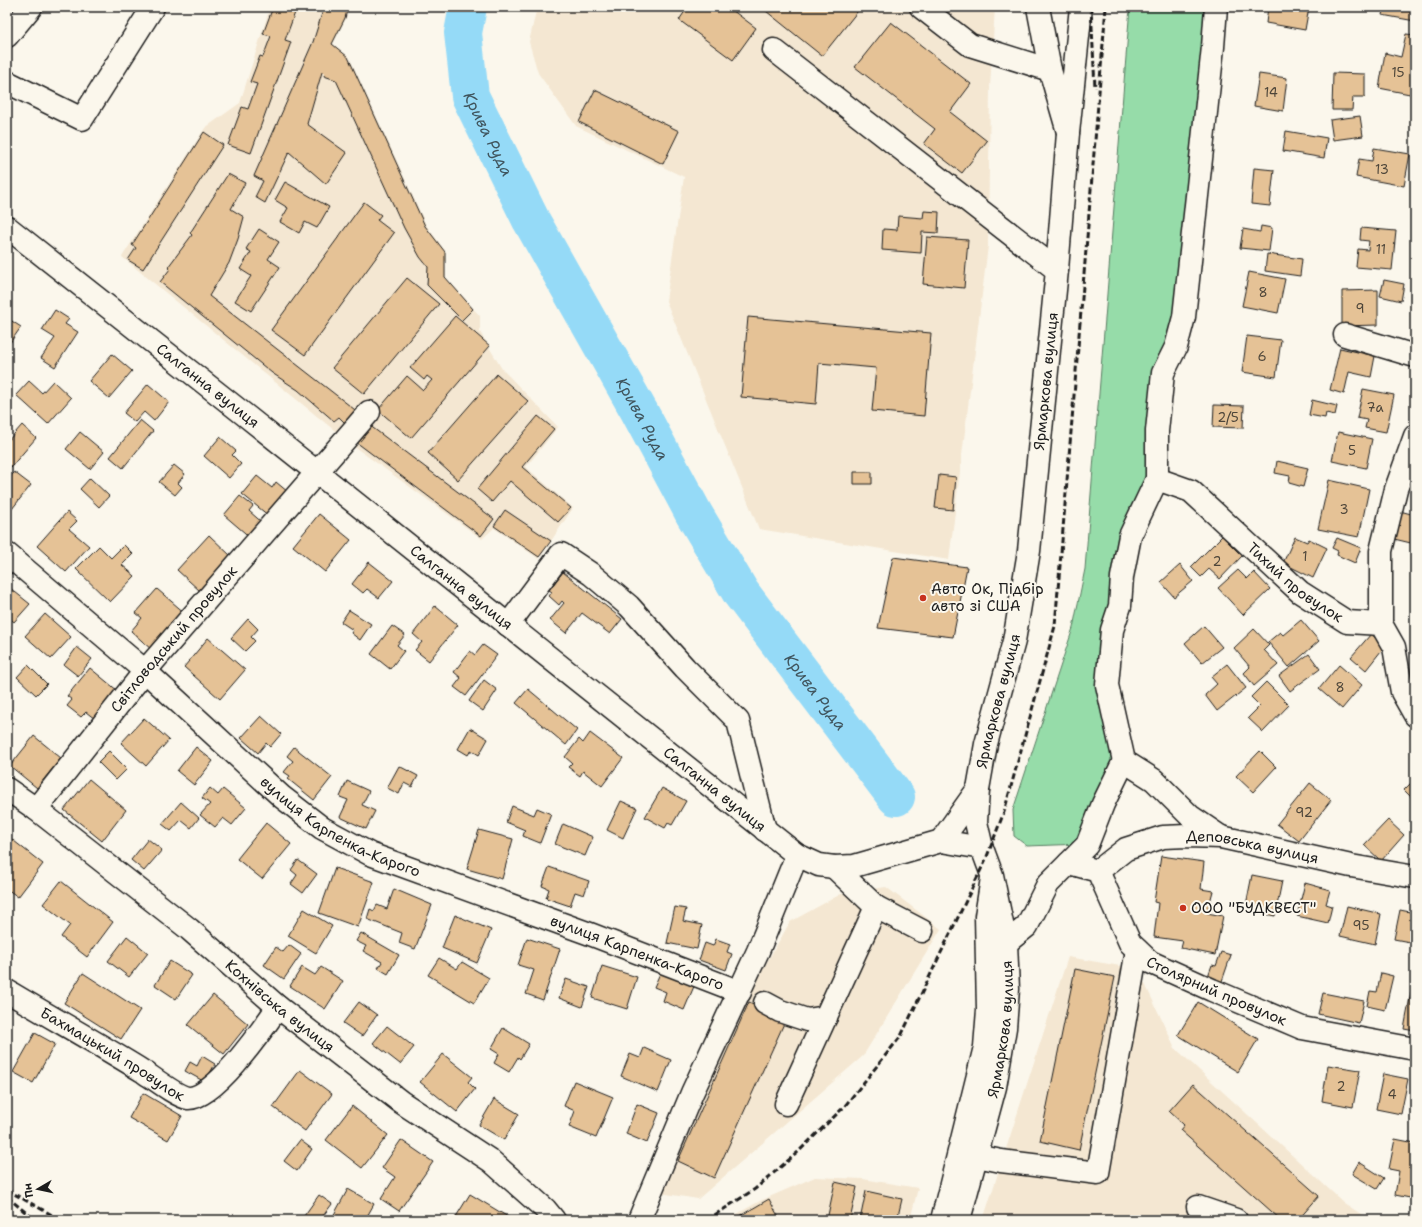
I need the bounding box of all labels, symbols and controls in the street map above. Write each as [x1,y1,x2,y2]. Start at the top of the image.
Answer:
house number: 15 [1391,64,1405,81]
house number: 14 [1264,84,1278,101]
water label: Крива Руда [459,88,518,180]
house number: 13 [1375,161,1389,178]
house number: 11 [1376,241,1386,258]
house number: 8 [1258,284,1268,301]
house number: 9 [1355,300,1365,317]
street label: Ярмаркова вулиця [1029,311,1063,451]
street label: Салганна вулиця [152,339,264,433]
house number: 6 [1257,348,1267,365]
water label: Крива Руда [611,373,674,464]
house number: 7а [1366,399,1384,416]
house number: 2/5 [1217,409,1239,426]
house number: 5 [1348,442,1356,459]
house number: 3 [1339,501,1349,518]
street label: Тихий провулок [1243,538,1347,627]
street label: Салганна вулиця [406,540,517,635]
house number: 1 [1302,548,1308,565]
house number: 2 [1212,553,1222,570]
street label: Світловодський провулок [106,561,242,717]
place label: Авто Ок, Підбір авто зі США [931,579,1044,616]
marker: Авто Ок, Підбір авто зі США [918,593,928,603]
street label: Ярмаркова вулиця [972,632,1025,770]
water label: Крива Руда [780,649,852,735]
house number: 8 [1335,679,1345,696]
street label: Салганна вулиця [659,742,770,837]
street label: вулиця Карпенка-Карого [256,772,423,881]
house number: 92 [1295,804,1313,821]
street label: Деповська вулиця [1186,826,1321,868]
place label: ООО "БУДКВЕСТ" [1191,898,1316,918]
marker: ООО "БУДКВЕСТ" [1178,903,1188,913]
street label: вулиця Карпенка-Карого [548,910,727,995]
house number: 95 [1353,917,1369,934]
street label: Столярний провулок [1143,952,1290,1030]
street label: Кохнівська вулиця [221,955,339,1057]
street label: Ярмаркова вулиця [982,960,1018,1100]
street label: Бахмацький провулок [37,1003,188,1106]
house number: 2 [1336,1078,1346,1095]
house number: 4 [1387,1086,1397,1103]
north arrow [18,1169,58,1209]
text: Пн [20,1182,37,1199]

